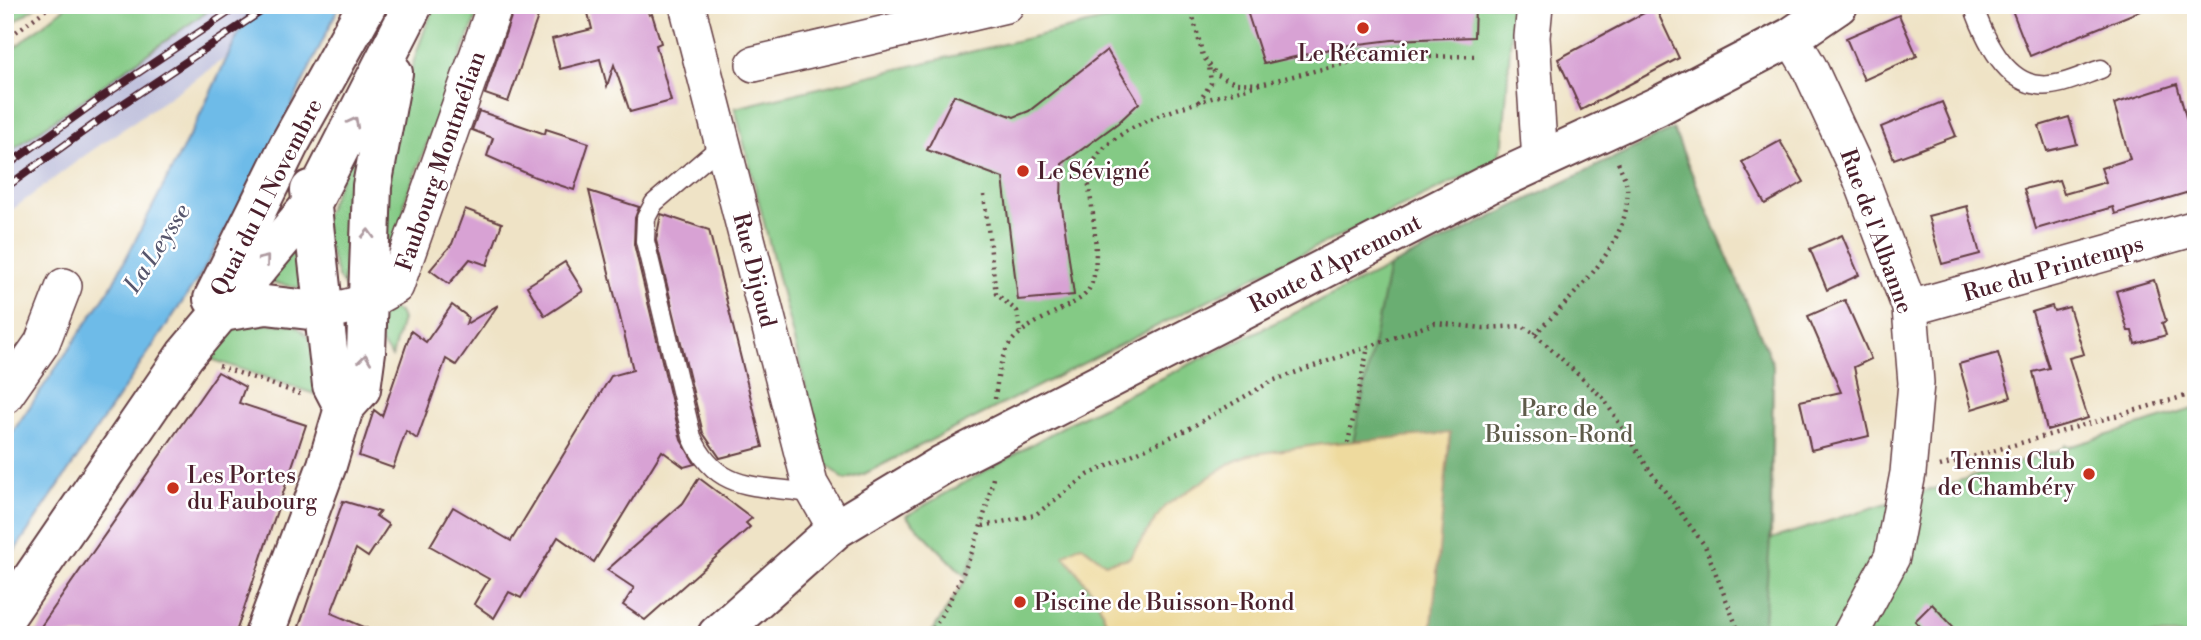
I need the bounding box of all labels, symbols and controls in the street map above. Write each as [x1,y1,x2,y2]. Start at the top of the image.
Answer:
marker: Le Récamier [1355,20,1371,36]
place label: Le Récamier [1297,40,1429,68]
street label: Faubourg Montmélian [390,47,492,275]
street label: Quai du 11 Novembre [205,94,329,301]
one-way arrow [346,117,359,130]
street label: Rue de l'Albanne [1833,145,1919,317]
place label: Le Sévigné [1037,158,1150,186]
marker: Le Sévigné [1015,163,1031,179]
water label: La Leysse [118,198,198,299]
street label: Route d'Apremont [1245,208,1426,319]
street label: Rue Dijoud [726,210,782,330]
one-way arrow [361,228,376,239]
street label: Rue du Printemps [1960,230,2147,308]
one-way arrow [257,255,270,267]
one-way arrow [357,353,372,364]
park label: Parc de Buisson-Rond [1484,395,1633,449]
place label: Tennis Club de Chambéry [1938,448,2076,502]
place label: Les Portes du Faubourg [187,462,317,516]
marker: Tennis Club de Chambéry [2081,466,2097,482]
marker: Les Portes du Faubourg [165,480,181,496]
place label: Piscine de Buisson-Rond [1034,589,1294,617]
marker: Piscine de Buisson-Rond [1012,594,1028,610]

